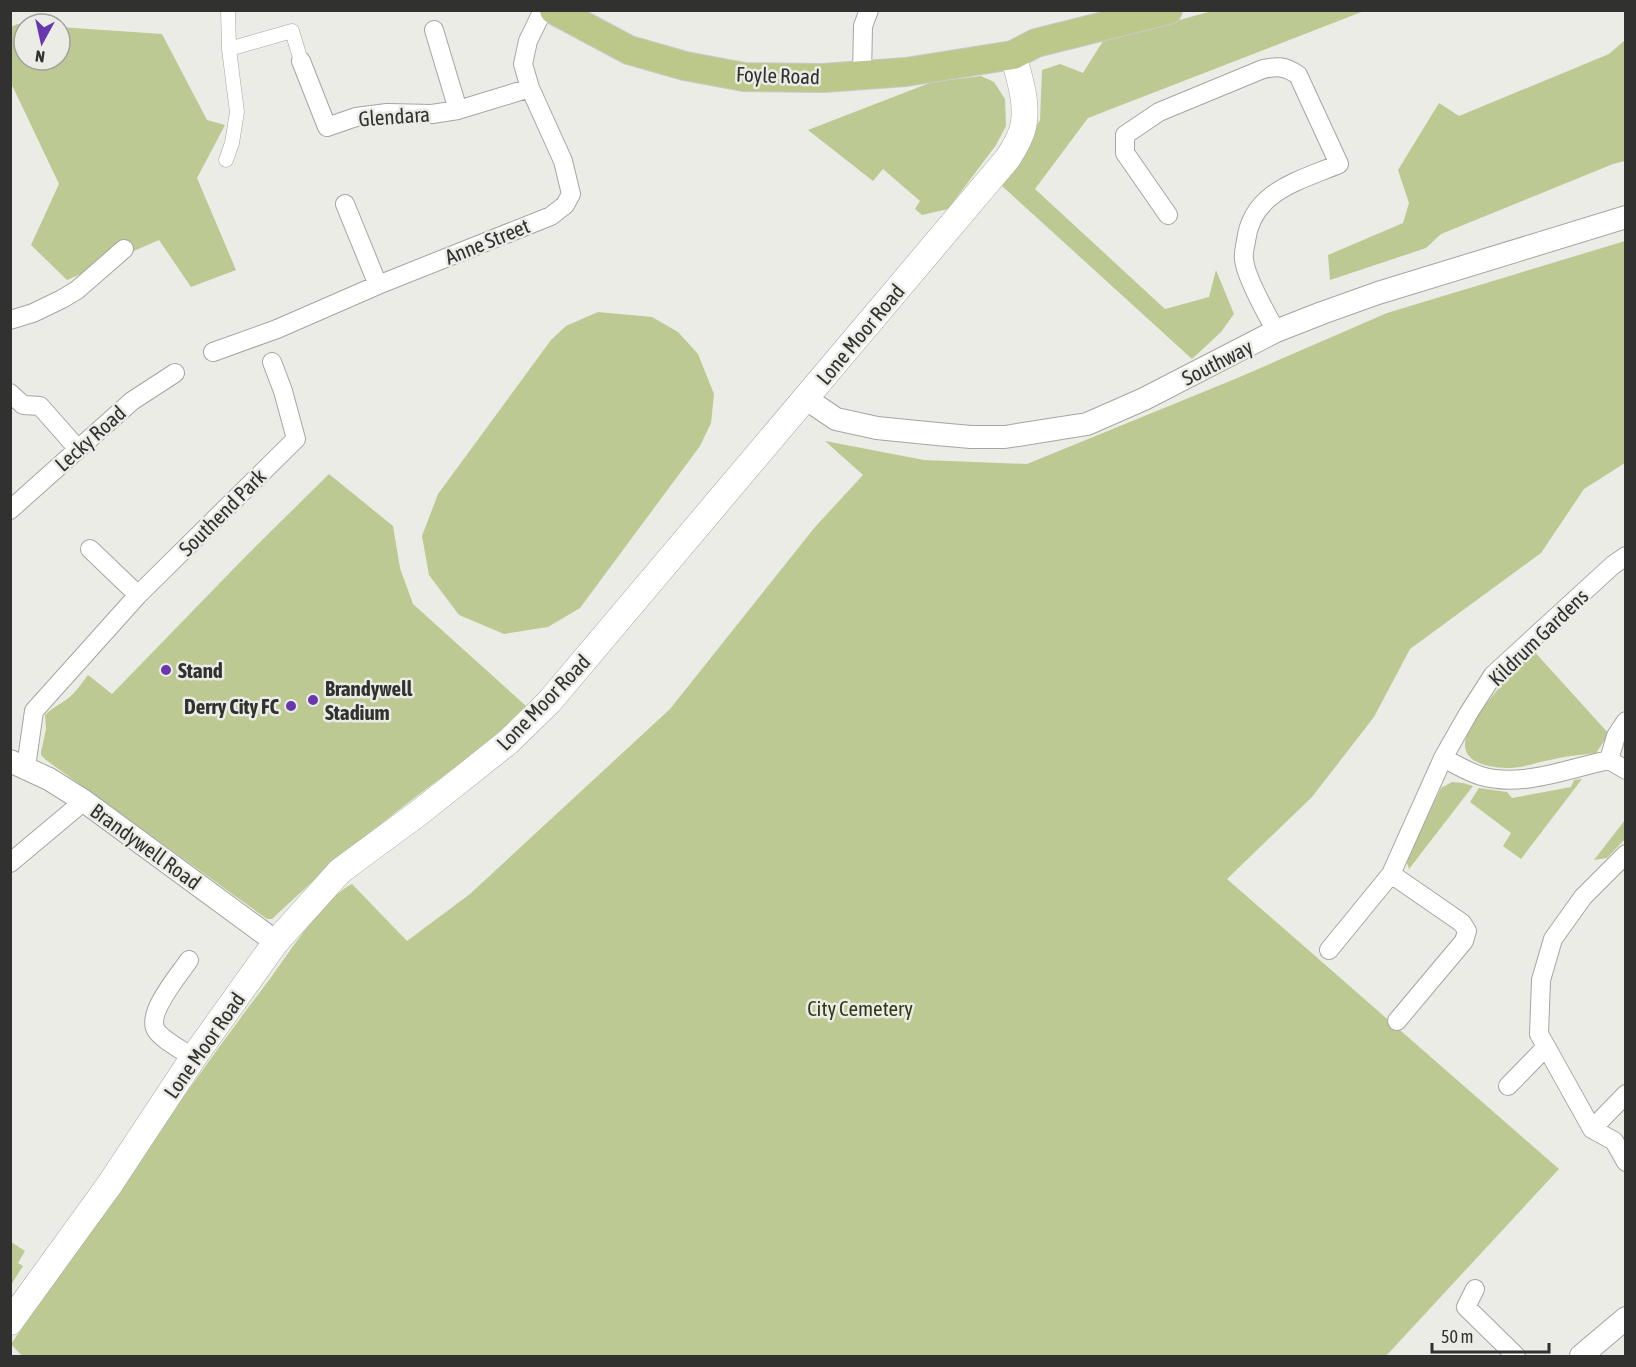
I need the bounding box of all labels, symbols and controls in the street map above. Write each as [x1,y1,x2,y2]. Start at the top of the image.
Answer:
north arrow [12,12,72,72]
text: N [34,47,46,66]
street label: Foyle Road [735,62,821,88]
street label: Glendara [358,102,430,130]
street label: Anne Street [441,213,533,269]
street label: Lone Moor Road [811,279,909,389]
street label: Southway [1178,334,1257,390]
street label: Lecky Road [50,400,130,476]
street label: Southend Park [174,464,270,560]
street label: Kildrum Gardens [1483,584,1593,690]
street label: Lone Moor Road [491,649,595,755]
place label: Stand [178,658,223,682]
marker: Stand [159,663,173,677]
place label: Brandywell Stadium [325,676,413,724]
marker: Brandywell Stadium [306,693,320,707]
place label: Derry City FC [184,694,280,718]
marker: Derry City FC [284,699,298,713]
street label: Brandywell Road [86,798,206,894]
street label: Lone Moor Road [159,988,249,1102]
park label: City Cemetery [807,996,913,1020]
scale bar [1432,1316,1549,1354]
text: 50 m [1441,1326,1473,1347]

